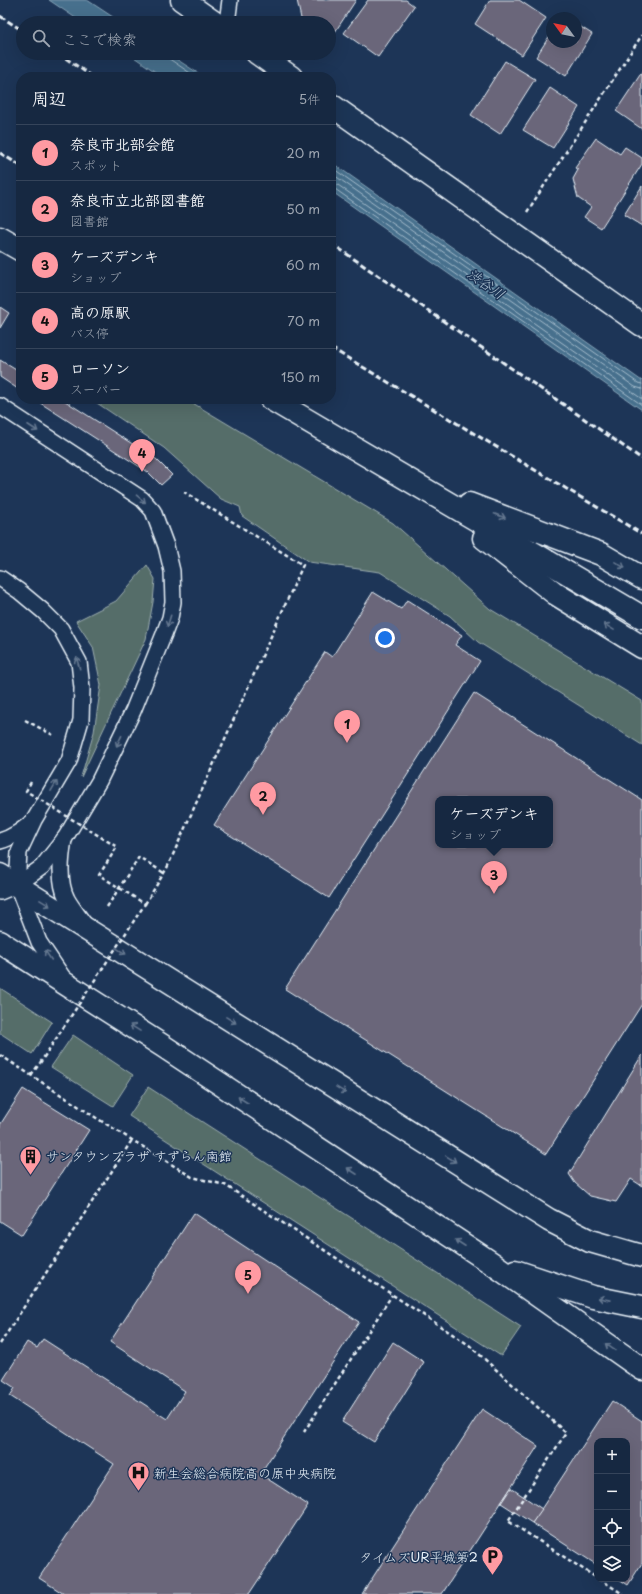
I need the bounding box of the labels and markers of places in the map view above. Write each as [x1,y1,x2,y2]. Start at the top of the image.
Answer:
pin: 4 [129,439,155,472]
pin: 1 [334,710,360,743]
pin: 2 [250,782,276,815]
pin: 3 [481,861,507,894]
building icon: サンタウンプラザ すずらん南館 [17,1143,43,1176]
place label: サンタウンプラザ すずらん南館 [46,1146,232,1165]
pin: 5 [235,1261,261,1294]
hospital icon: 新生会総合病院高の原中央病院 [126,1460,152,1493]
place label: 新生会総合病院高の原中央病院 [154,1463,336,1482]
parking icon: タイムズUR平城第2 [480,1544,506,1577]
place label: タイムズUR平城第2 [359,1547,478,1566]

